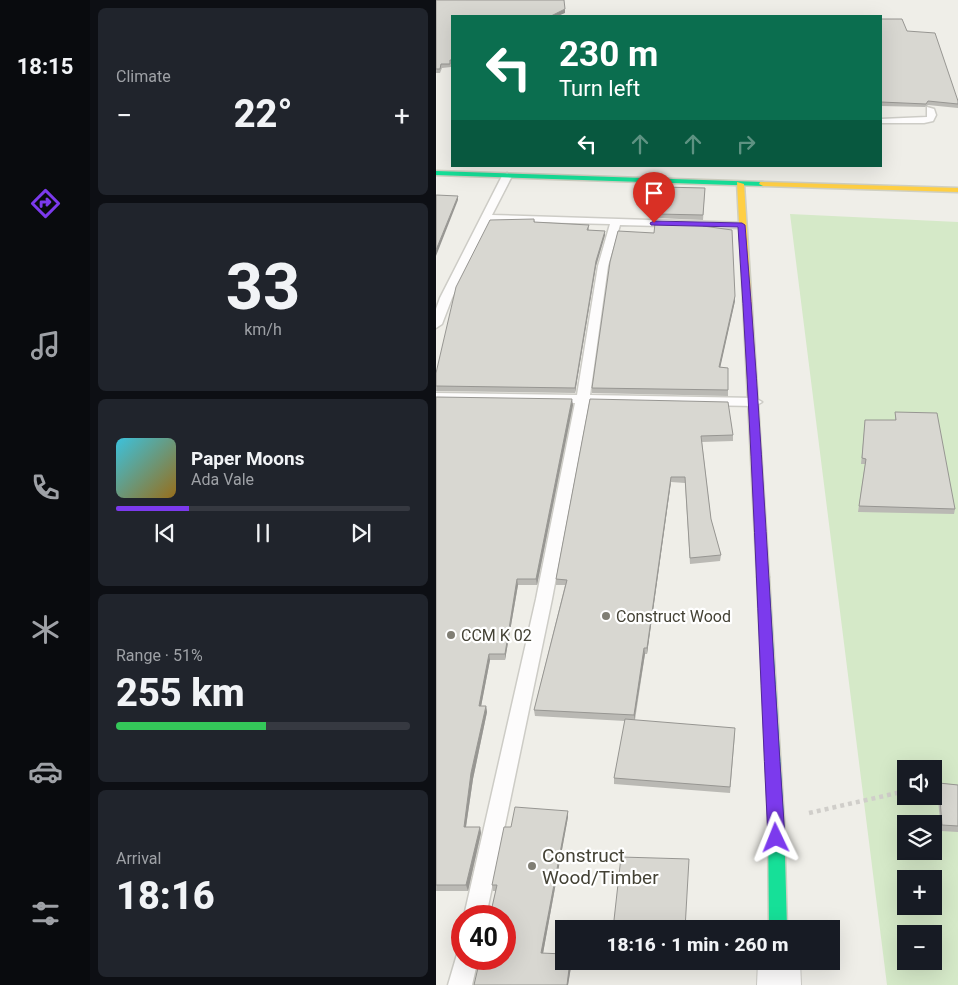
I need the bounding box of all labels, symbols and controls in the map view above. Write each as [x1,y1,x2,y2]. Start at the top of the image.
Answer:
text: 230 m [559,34,658,75]
icon: left [476,35,541,100]
text: 18:15 [17,54,73,79]
text: Climate [116,67,171,86]
text: Turn left [559,76,640,101]
text: 22° [234,92,292,136]
text: − [116,99,132,132]
text: + [394,99,410,132]
icon: left [573,130,601,158]
icon: ahead [626,130,654,158]
icon: ahead [679,130,707,158]
icon: right [732,130,760,158]
pin [633,172,675,223]
icon: arrive [640,179,668,207]
icon: directions [28,186,63,221]
text: 33 [226,249,300,325]
text: km/h [244,320,282,339]
icon: music [28,328,63,363]
text: Paper Moons [191,447,304,470]
icon: phone [28,470,63,505]
text: Ada Vale [191,470,254,489]
icon: previous [151,519,179,547]
icon: pause [249,519,277,547]
icon: next [347,519,375,547]
place label: Construct Wood [616,607,731,626]
marker: Construct Wood [600,610,612,622]
icon: climate [28,612,63,647]
place label: CCM K 02 [461,626,532,645]
marker: CCM K 02 [445,629,457,641]
text: Range · 51% [116,646,203,665]
text: 255 km [116,671,245,715]
icon: car [28,754,63,789]
map controls [897,760,942,970]
button: sound [897,760,942,805]
position arrow [749,811,801,863]
button: layers [897,815,942,860]
place label: Construct Wood/Timber [542,844,659,889]
text: Arrival [116,849,161,868]
marker: Construct Wood/Timber [526,860,538,872]
button: + [897,870,942,915]
text: 18:16 [116,874,215,918]
icon: filters [28,896,63,931]
speed limit sign: 40 [451,905,516,970]
button: − [897,925,942,970]
text: 18:16 · 1 min · 260 m [606,933,789,956]

